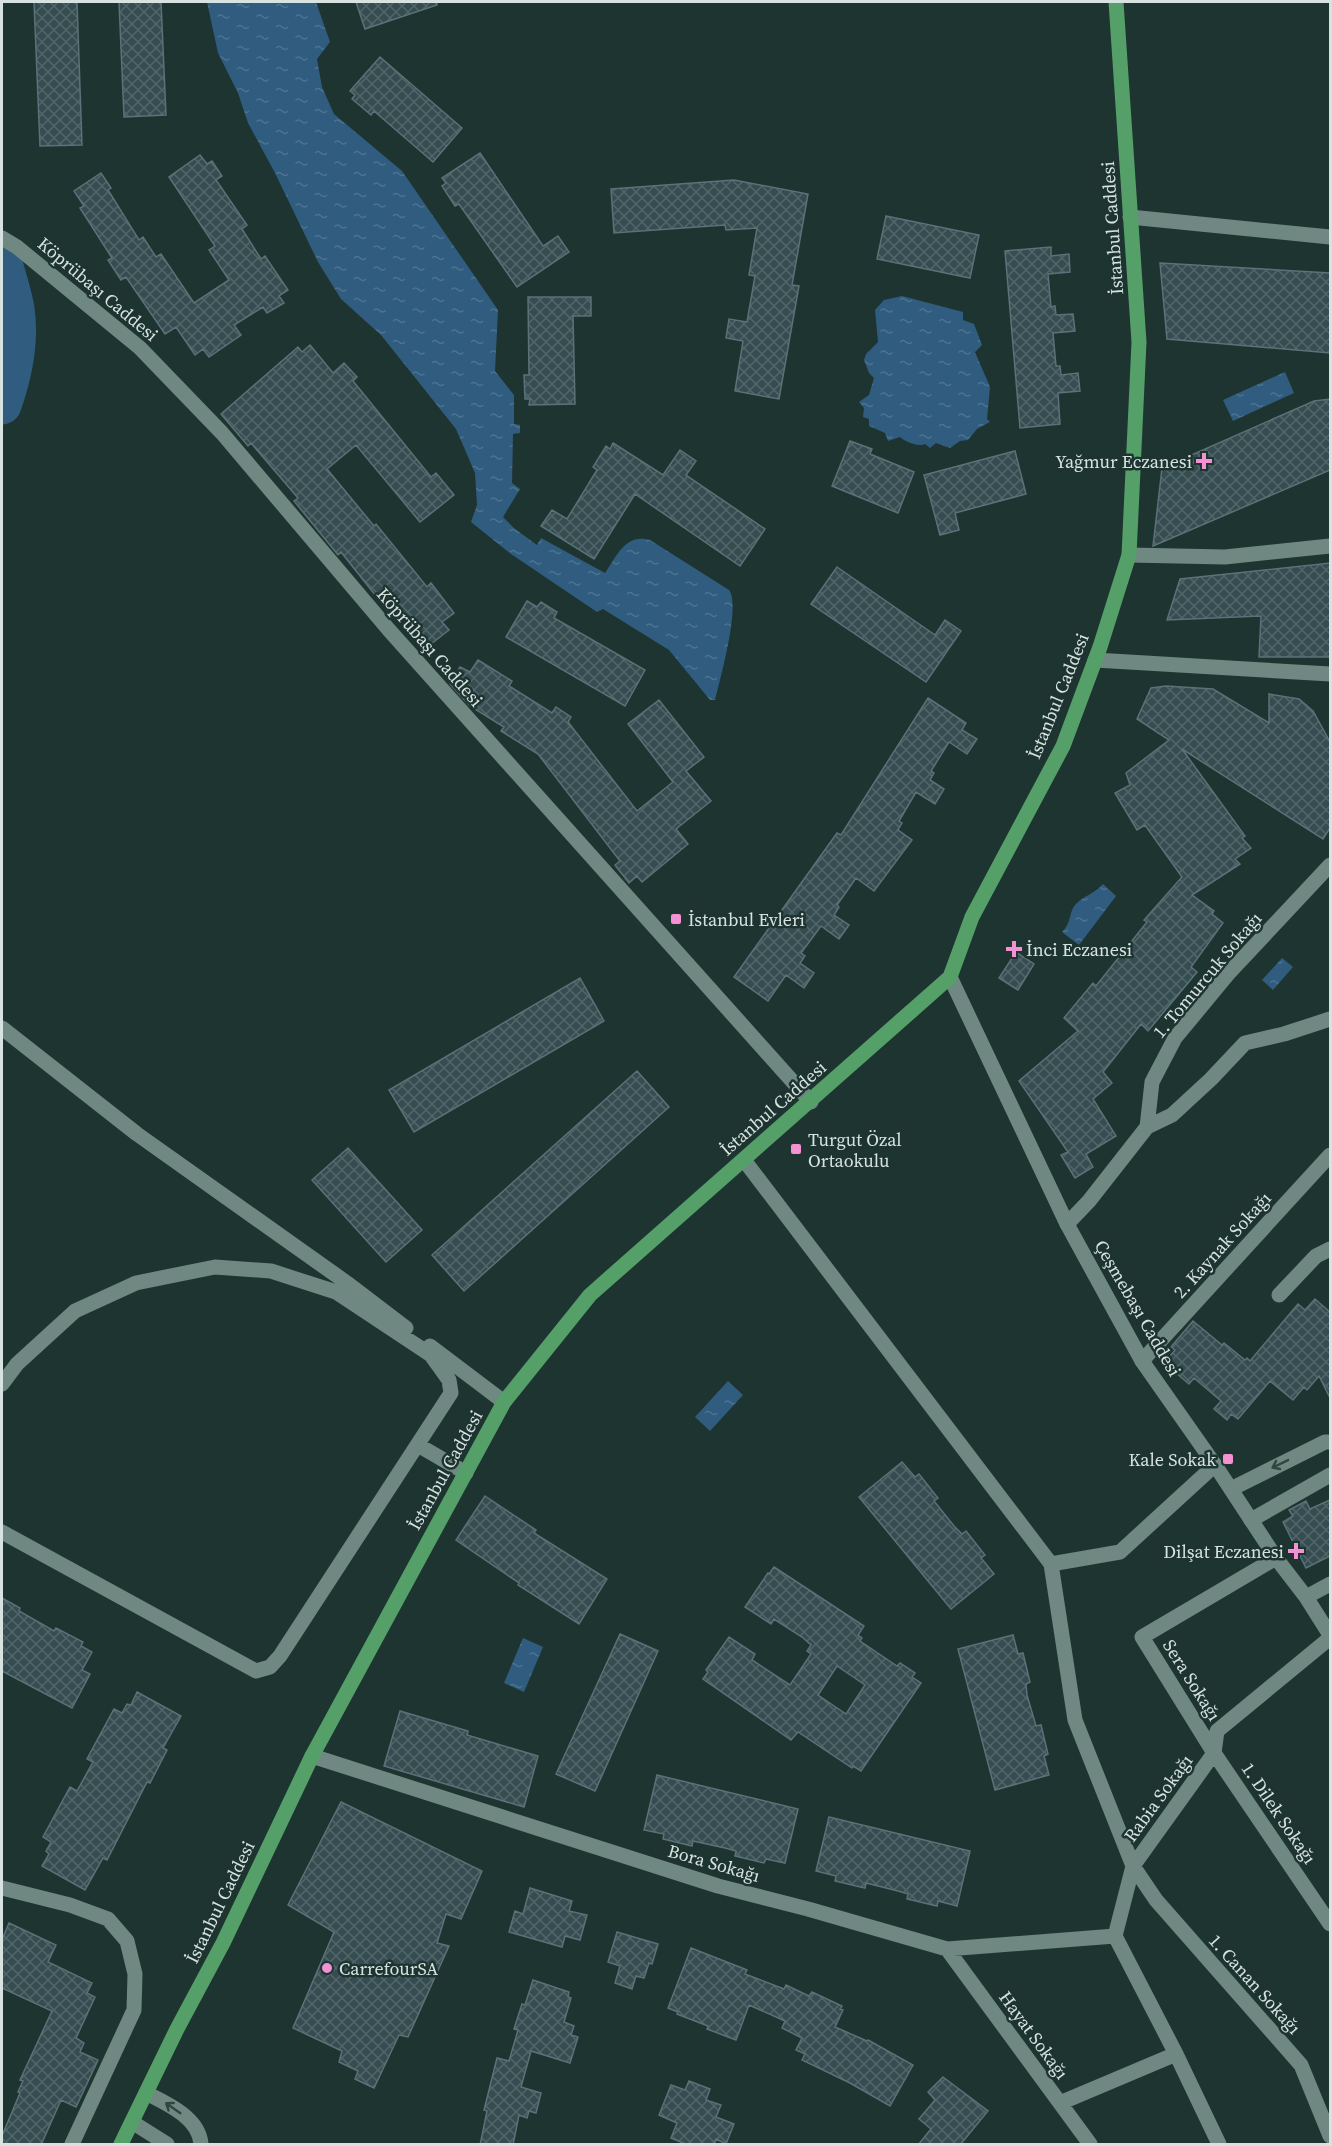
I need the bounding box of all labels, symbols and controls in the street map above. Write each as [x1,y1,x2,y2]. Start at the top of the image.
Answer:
street label: İstanbul Caddesi [1095,161,1129,295]
street label: Köprübaşı Caddesi [32,231,164,347]
place label: Yağmur Eczanesi [1055,449,1192,474]
marker: Yağmur Eczanesi [1197,454,1211,468]
street label: Köprübaşı Caddesi [371,582,489,712]
street label: İstanbul Caddesi [1021,629,1095,763]
place label: İstanbul Evleri [688,907,805,932]
street label: 1. Tomurcuk Sokağı [1147,907,1267,1043]
marker: İstanbul Evleri [669,912,683,926]
place label: İnci Eczanesi [1026,937,1132,962]
marker: İnci Eczanesi [1007,942,1021,956]
street label: İstanbul Caddesi [714,1055,832,1161]
place label: Turgut Özal Ortaokulu [808,1127,902,1173]
marker: Turgut Özal Ortaokulu [789,1142,803,1156]
street label: 2. Kaynak Sokağı [1167,1186,1277,1304]
street label: Çeşmebaşı Caddesi [1089,1235,1187,1381]
street label: İstanbul Caddesi [402,1406,488,1534]
place label: Kale Sokak [1129,1447,1216,1472]
marker: Kale Sokak [1221,1452,1235,1466]
one-way arrow [1272,1459,1290,1470]
place label: Dilşat Eczanesi [1163,1539,1284,1564]
marker: Dilşat Eczanesi [1289,1544,1303,1558]
street label: Sera Sokağı [1157,1635,1227,1725]
street label: Rabia Sokağı [1118,1749,1198,1847]
street label: 1. Dilek Sokağı [1236,1757,1322,1869]
street label: İstanbul Caddesi [180,1837,260,1967]
street label: Bora Sokağı [665,1838,763,1888]
street label: 1. Canan Sokağı [1203,1929,1307,2039]
place label: CarrefourSA [339,1956,438,1981]
marker: CarrefourSA [320,1961,334,1975]
street label: Hayat Sokağı [994,1986,1074,2084]
one-way arrow [165,2102,182,2114]

